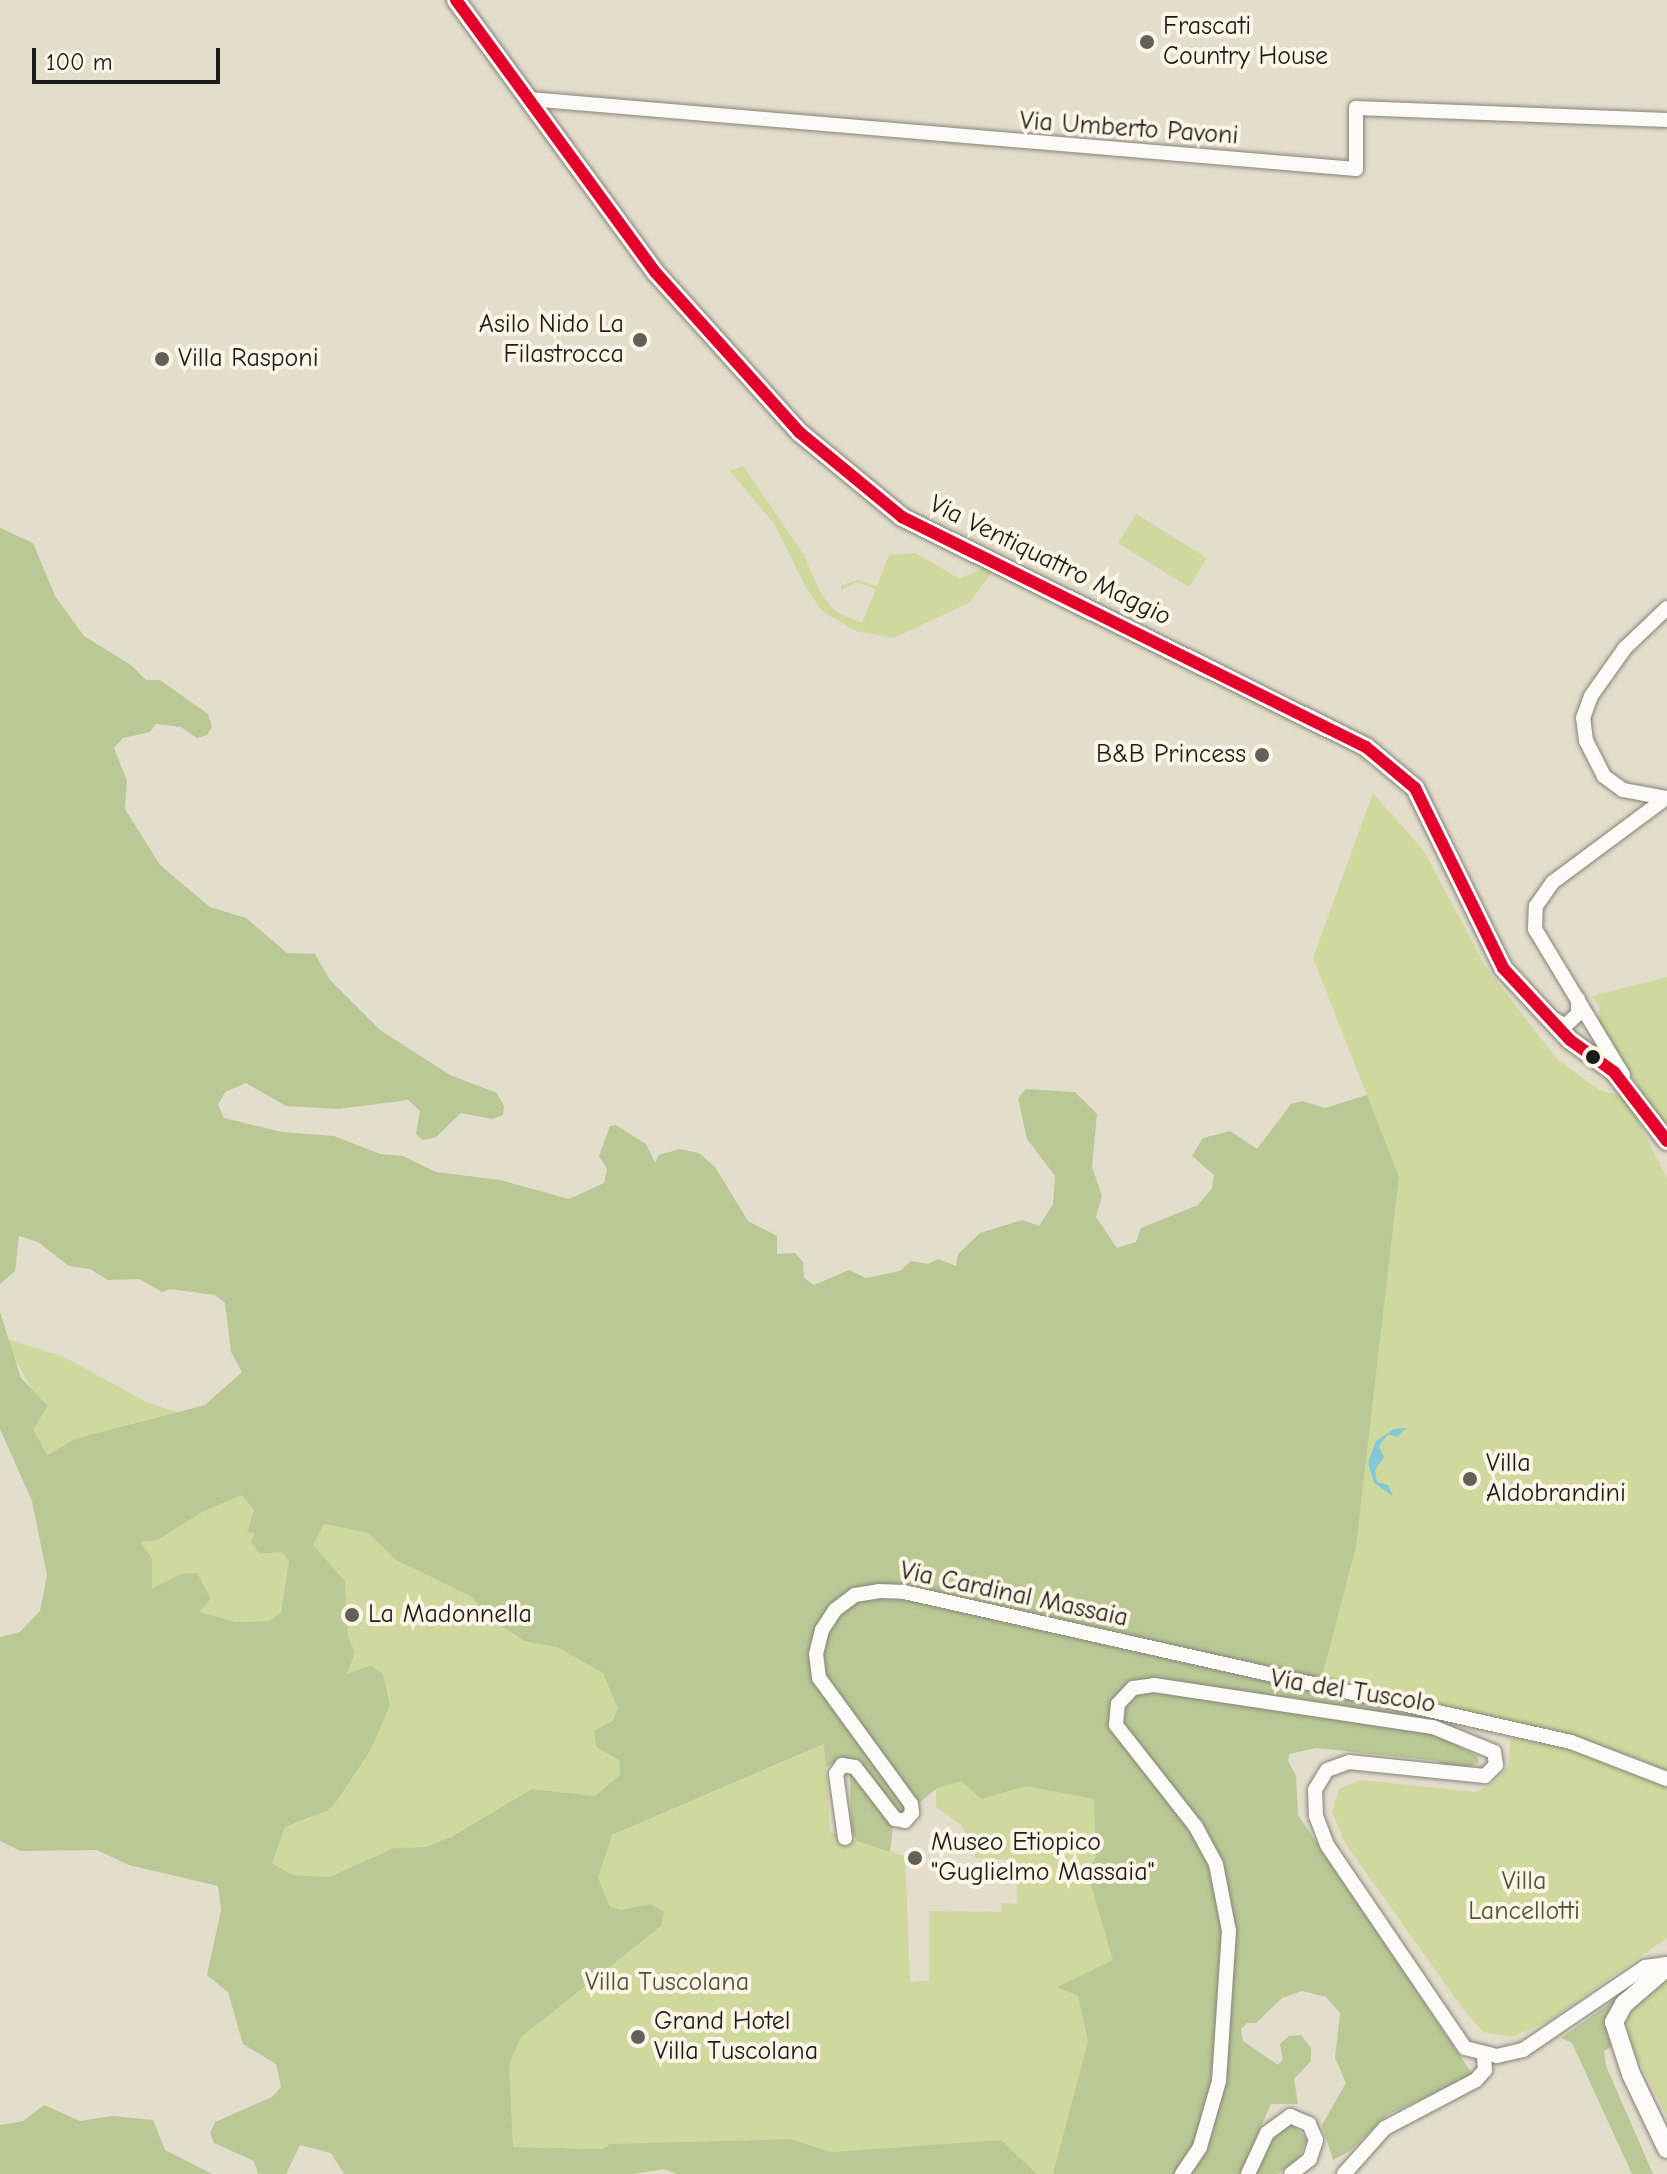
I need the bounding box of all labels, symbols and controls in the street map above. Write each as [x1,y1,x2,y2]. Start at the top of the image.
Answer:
place label: Frascati Country House [1163,11,1328,72]
scale bar [36,32,224,82]
marker: Frascati Country House [1138,33,1156,51]
text: 100 m [46,48,113,76]
street label: Via Umberto Pavoni [1019,106,1239,152]
place label: Asilo Nido La Filastrocca [479,309,624,370]
marker: Asilo Nido La Filastrocca [631,331,649,349]
place label: Villa Rasponi [178,343,319,375]
marker: Villa Rasponi [153,350,171,368]
street label: Via Ventiquattro Maggio [924,489,1176,633]
place label: B&B Princess [1096,739,1246,771]
marker: B&B Princess [1253,746,1271,764]
unlabelled marker [1585,1049,1601,1065]
place label: Villa Aldobrandini [1486,1448,1626,1510]
marker: Villa Aldobrandini [1461,1470,1479,1488]
street label: Via Cardinal Massaia [897,1556,1131,1634]
place label: La Madonnella [368,1599,532,1631]
marker: La Madonnella [343,1606,361,1624]
street label: Via del Tuscolo [1268,1664,1438,1720]
place label: Museo Etiopico "Guglielmo Massaia" [931,1827,1155,1888]
marker: Museo Etiopico "Guglielmo Massaia" [906,1849,924,1867]
park label: Villa Lancellotti [1468,1866,1580,1928]
park label: Villa Tuscolana [585,1967,749,1999]
place label: Grand Hotel Villa Tuscolana [654,2006,818,2068]
marker: Grand Hotel Villa Tuscolana [629,2028,647,2046]

